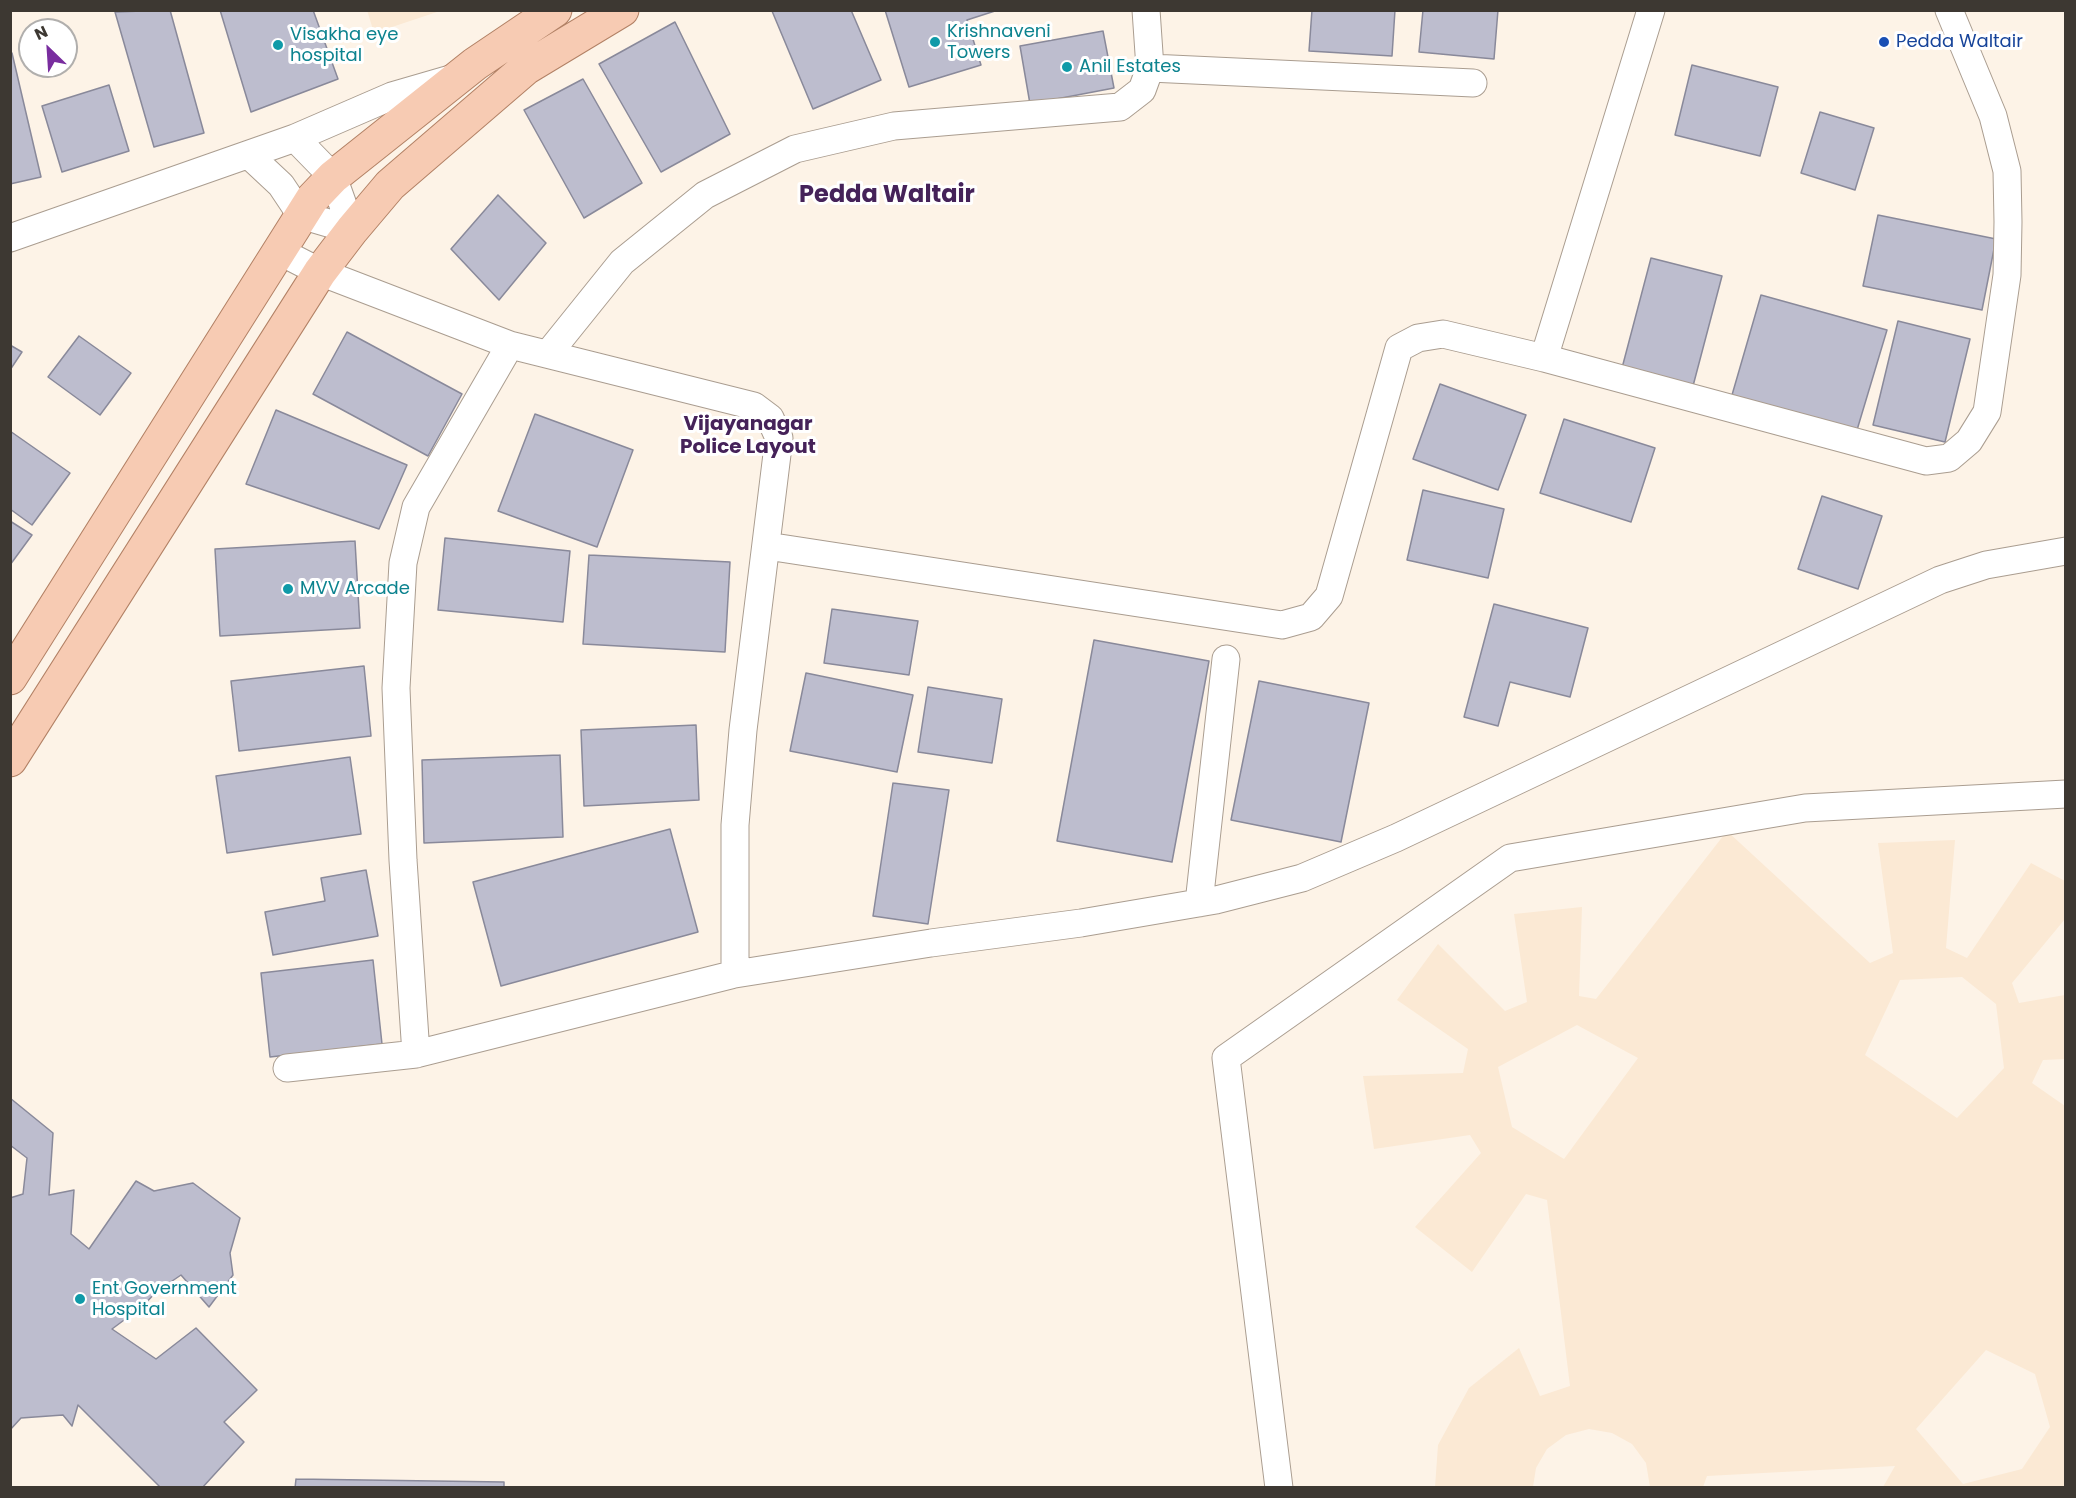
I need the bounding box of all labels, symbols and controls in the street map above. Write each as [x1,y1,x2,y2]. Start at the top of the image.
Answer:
north arrow [18,18,78,78]
text: N [31,20,51,46]
place label: Krishnaveni Towers [947,21,1051,63]
place label: Visakha eye hospital [290,24,398,66]
place label: Pedda Waltair [1896,31,2023,53]
marker: Krishnaveni Towers [928,35,942,49]
marker: Pedda Waltair [1877,35,1891,49]
marker: Visakha eye hospital [271,38,285,52]
place label: Anil Estates [1079,56,1181,78]
marker: Anil Estates [1060,60,1074,74]
district label: Pedda Waltair [799,182,975,210]
district label: Vijayanagar Police Layout [680,413,816,460]
place label: MVV Arcade [300,578,410,600]
marker: MVV Arcade [281,582,295,596]
place label: Ent Government Hospital [92,1278,237,1320]
marker: Ent Government Hospital [73,1292,87,1306]

